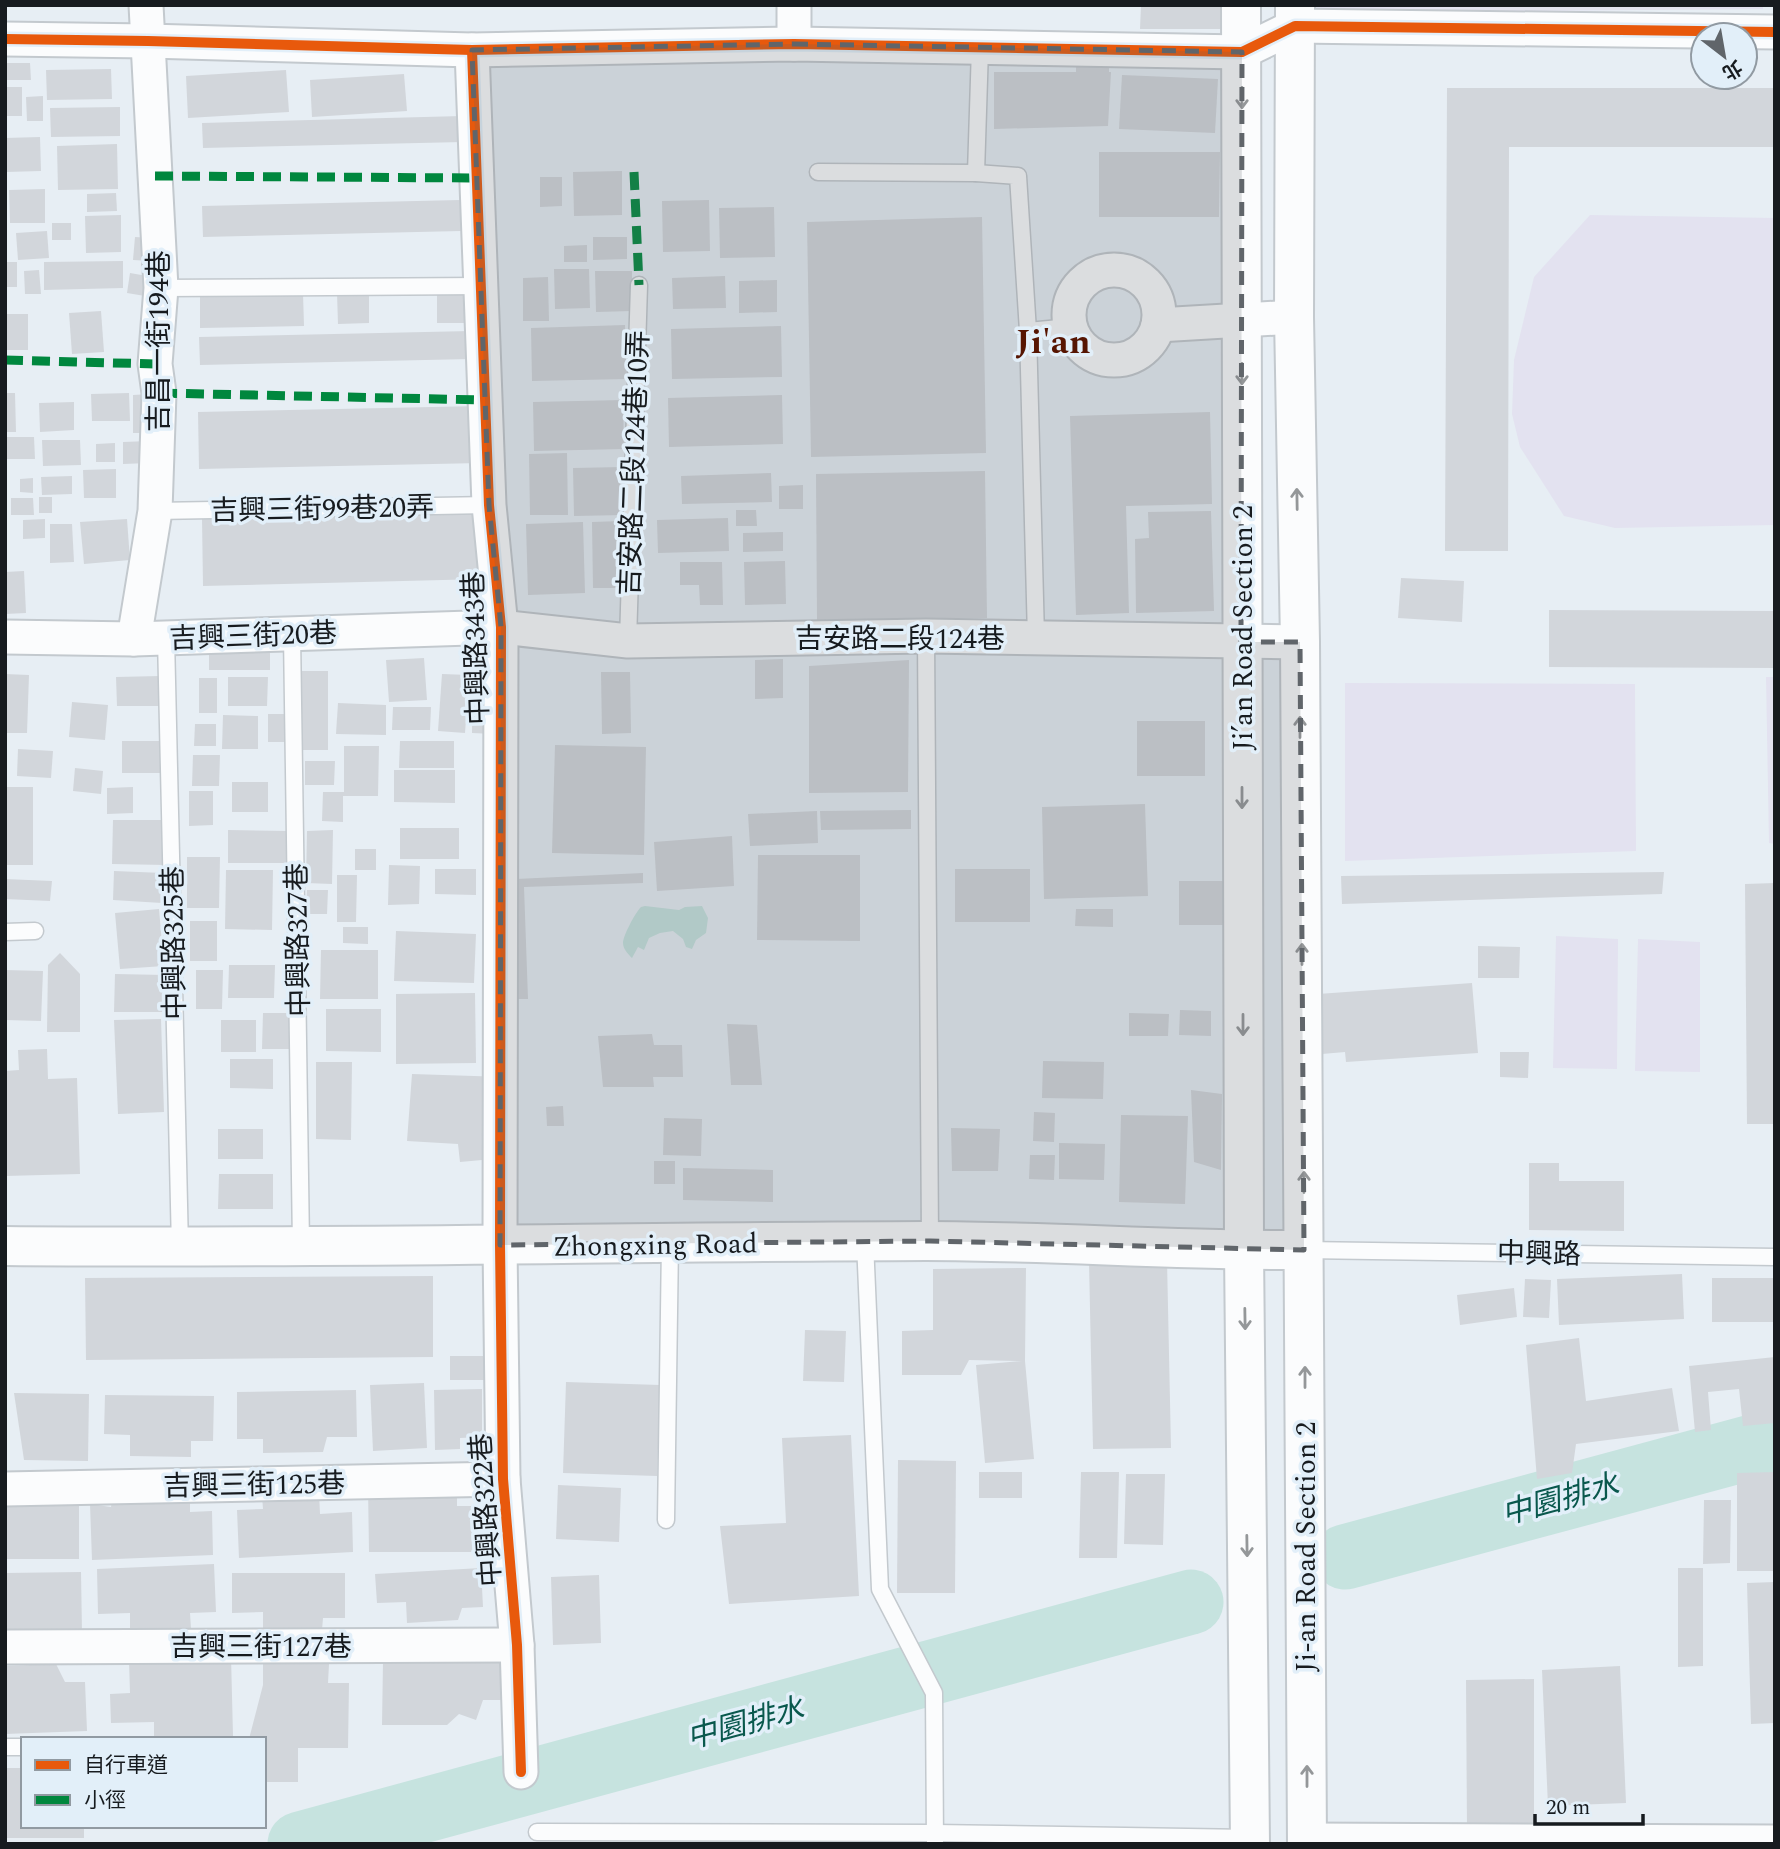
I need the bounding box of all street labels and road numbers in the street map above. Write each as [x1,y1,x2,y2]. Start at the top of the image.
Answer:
street label: 吉昌一街194巷 [138,250,181,432]
street label: 吉安路二段124巷10弄 [608,329,661,597]
street label: 吉興三街99巷20弄 [210,486,434,533]
street label: Ji’an Road Section 2 [1222,505,1265,751]
street label: 中興路343巷 [452,570,501,726]
street label: 吉興三街20巷 [168,612,338,661]
street label: 吉安路二段124巷 [795,618,1005,661]
street label: 中興路327巷 [276,863,321,1017]
street label: 中興路325巷 [152,866,197,1020]
street label: Zhongxing Road [552,1222,758,1269]
street label: 中興路 [1497,1232,1581,1277]
street label: Ji-an Road Section 2 [1285,1422,1328,1672]
street label: 中興路322巷 [460,1432,513,1588]
street label: 吉興三街125巷 [163,1462,345,1509]
street label: 吉興三街127巷 [170,1626,352,1669]

